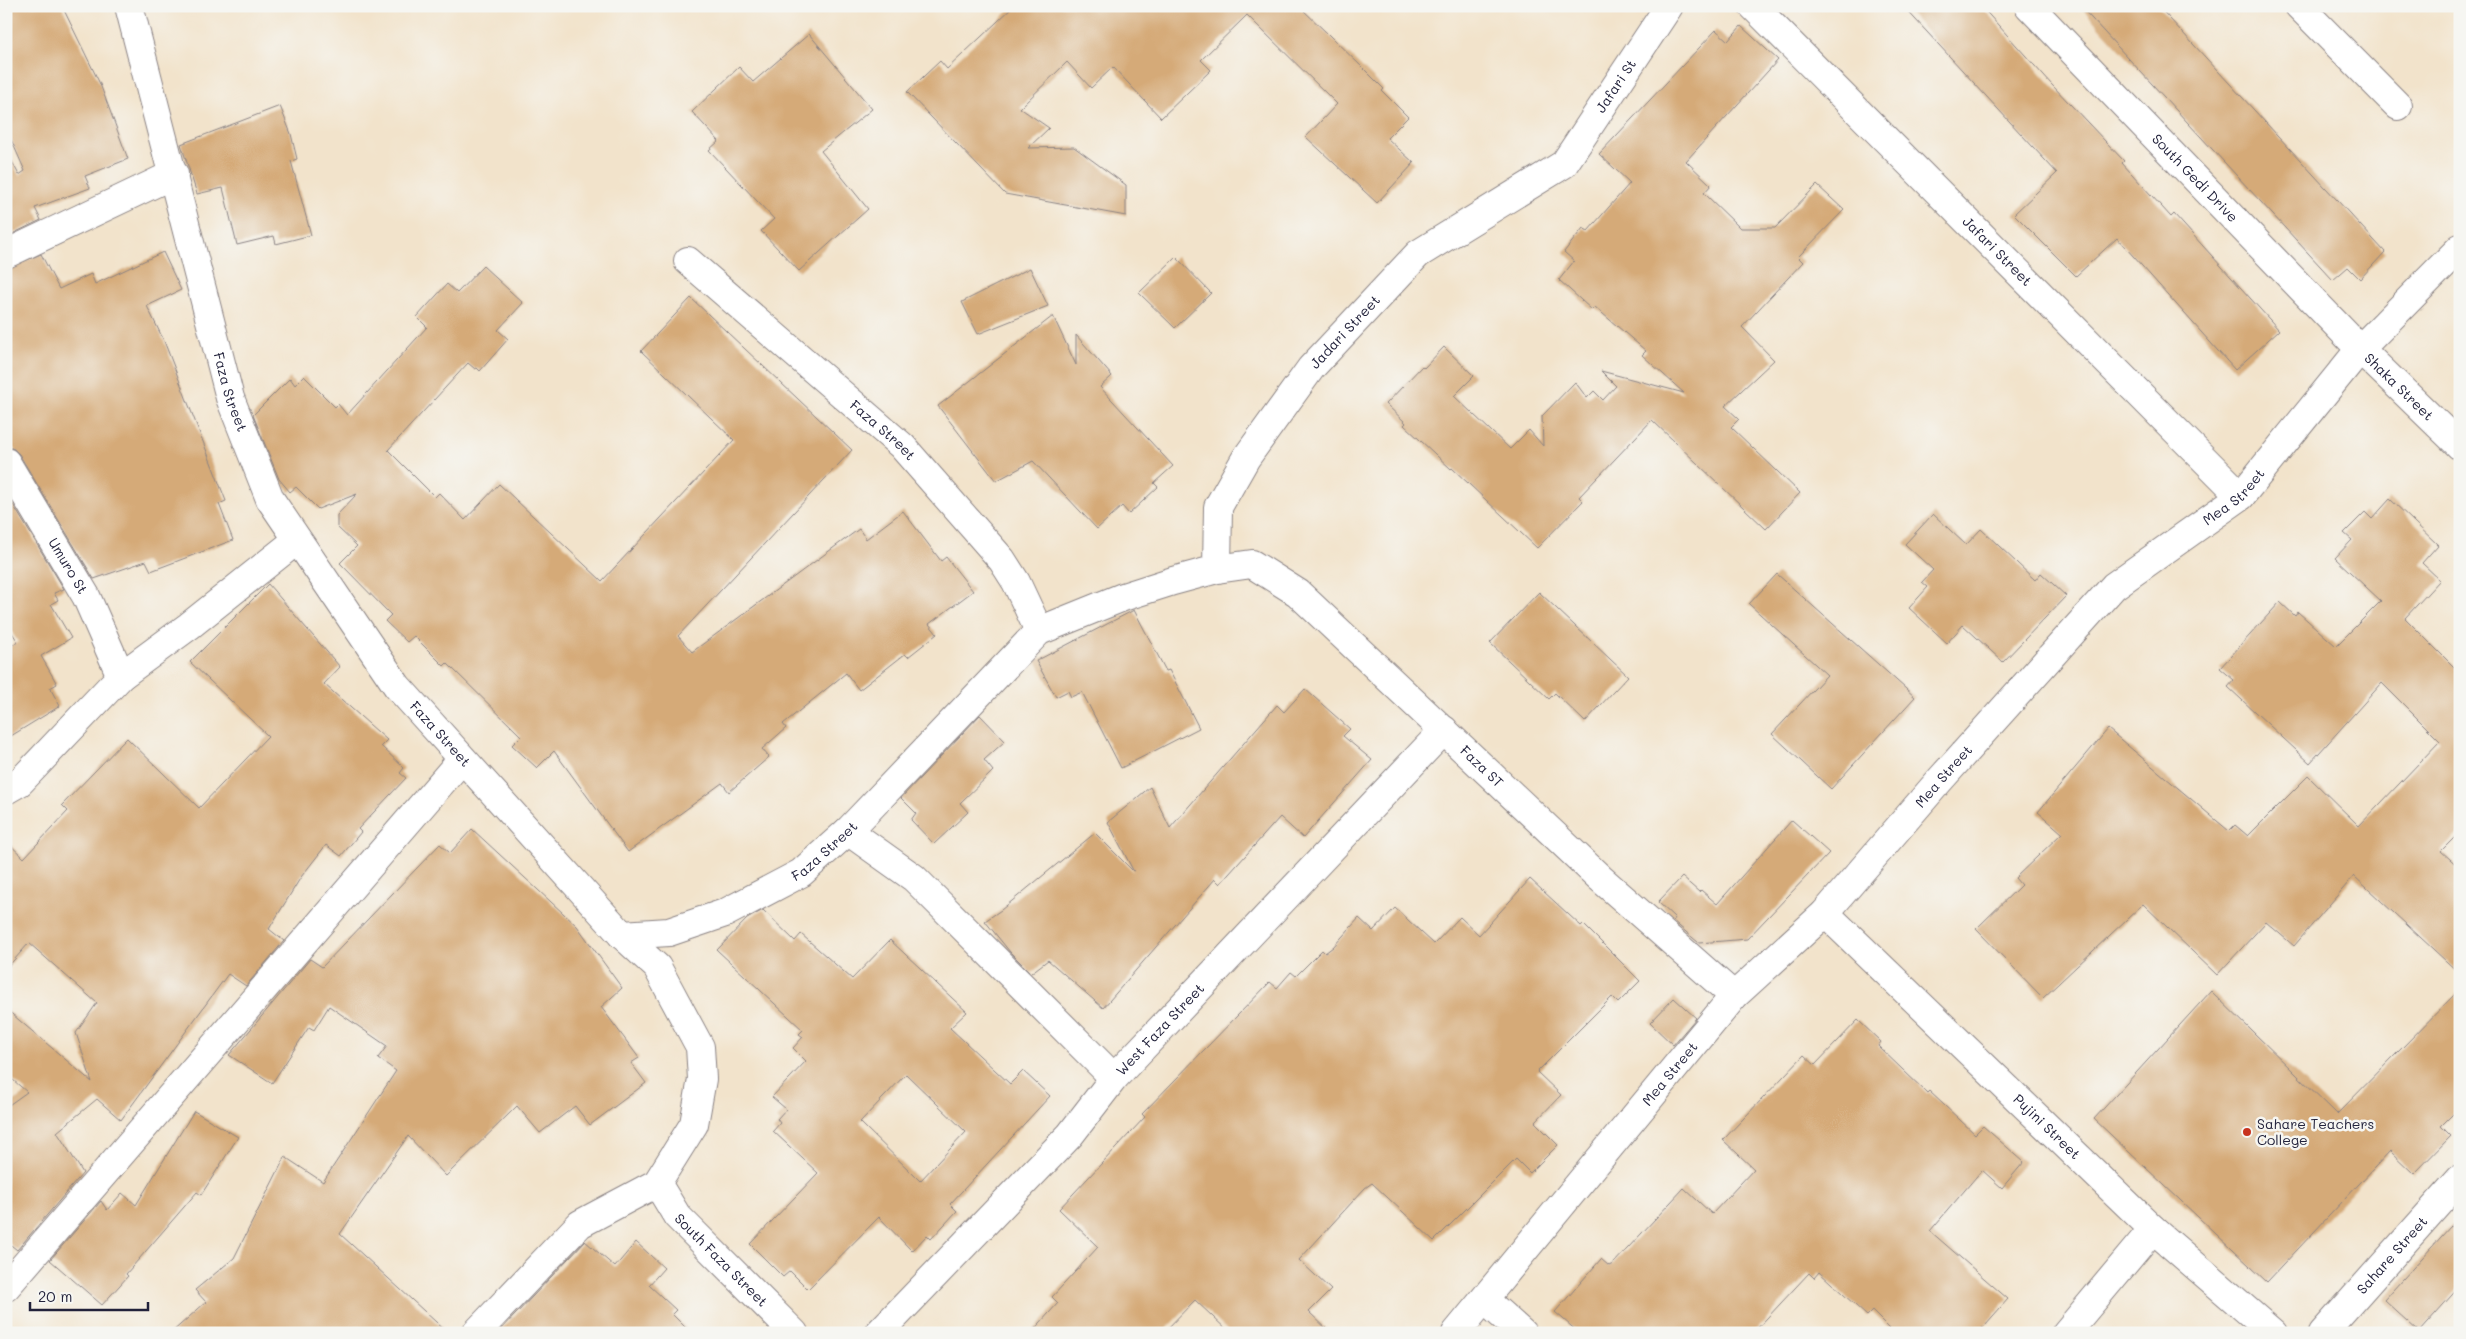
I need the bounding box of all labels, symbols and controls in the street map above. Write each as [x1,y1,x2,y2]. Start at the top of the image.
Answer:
street label: Jafari St [1591,55,1640,116]
street label: South Gedi Drive [2148,129,2243,226]
street label: Jafari Street [1959,212,2036,290]
street label: Jadari Street [1305,291,1384,372]
street label: Shaka Street [2361,348,2438,425]
street label: Faza Street [210,350,252,434]
street label: Faza Street [846,395,920,464]
street label: Mea Street [2199,464,2269,529]
street label: Umuro St [44,534,93,597]
street label: Faza Street [406,697,475,770]
street label: Faza ST [1456,741,1508,791]
street label: Mea Street [1910,741,1976,811]
street label: Faza Street [788,817,861,885]
street label: West Faza Street [1111,979,1208,1079]
street label: Mea Street [1637,1037,1701,1109]
street label: Pujini Street [2009,1090,2085,1163]
place label: Sahare Teachers College [2257,1114,2374,1149]
marker: Sahare Teachers College [2241,1126,2253,1138]
street label: South Faza Street [671,1209,772,1311]
street label: Sahare Street [2352,1212,2431,1298]
scale bar [30,1279,148,1311]
text: 20 m [38,1286,72,1306]

